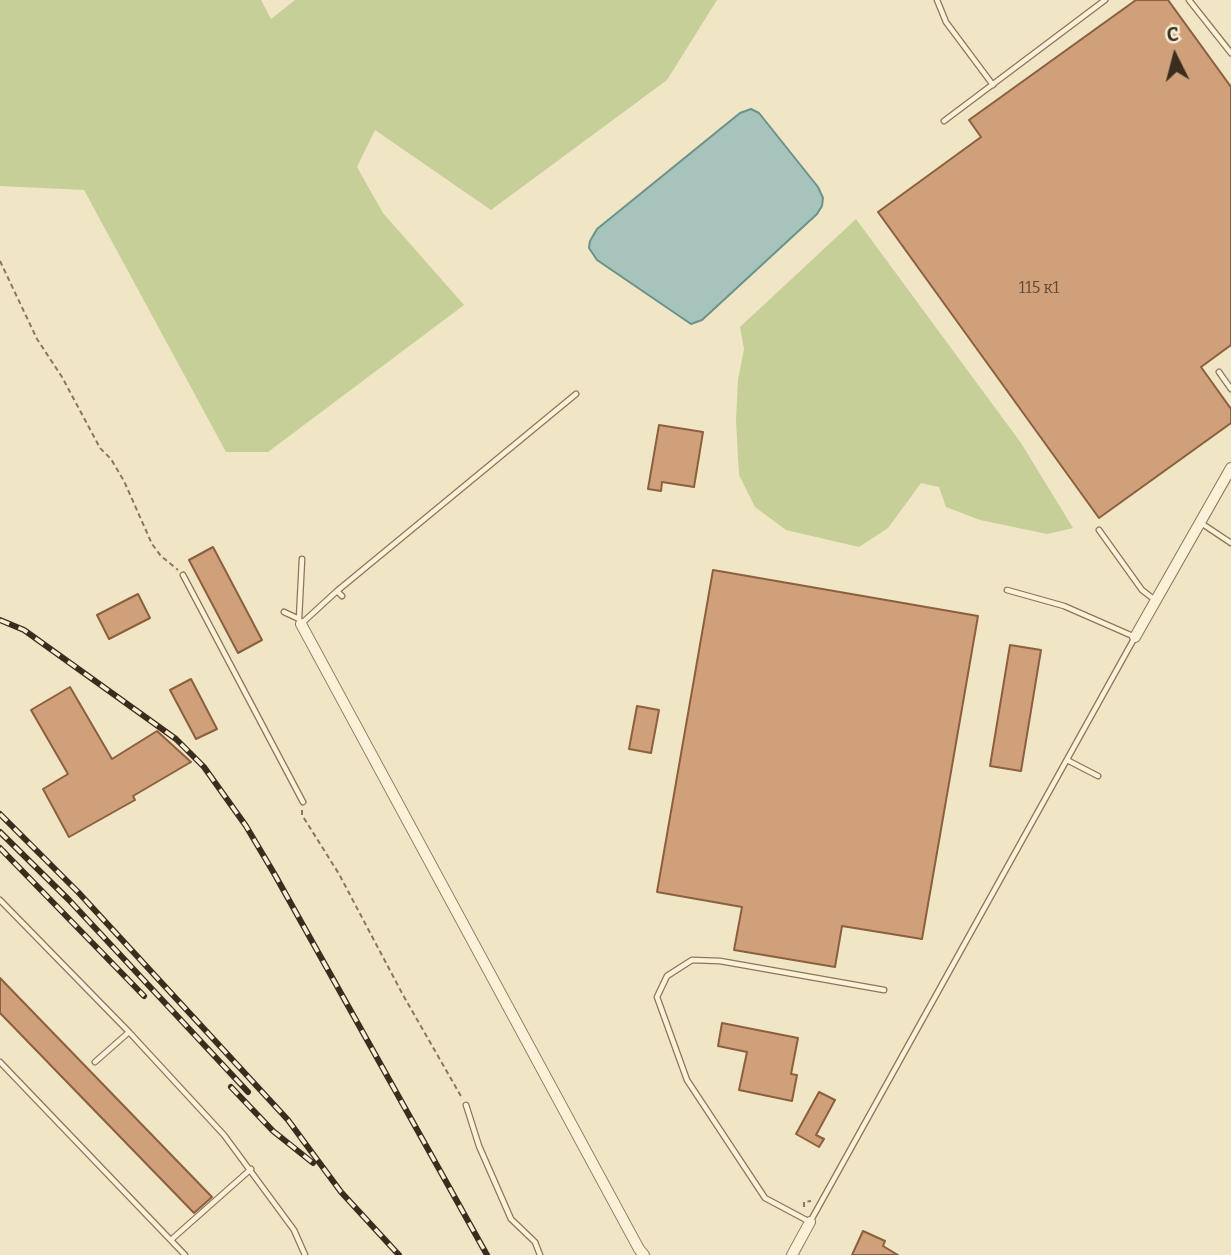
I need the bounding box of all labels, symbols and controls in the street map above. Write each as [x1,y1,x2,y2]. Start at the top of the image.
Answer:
north arrow [1140,21,1210,91]
text: С [1166,23,1180,47]
house number: 115 к1 [1019,279,1059,299]

